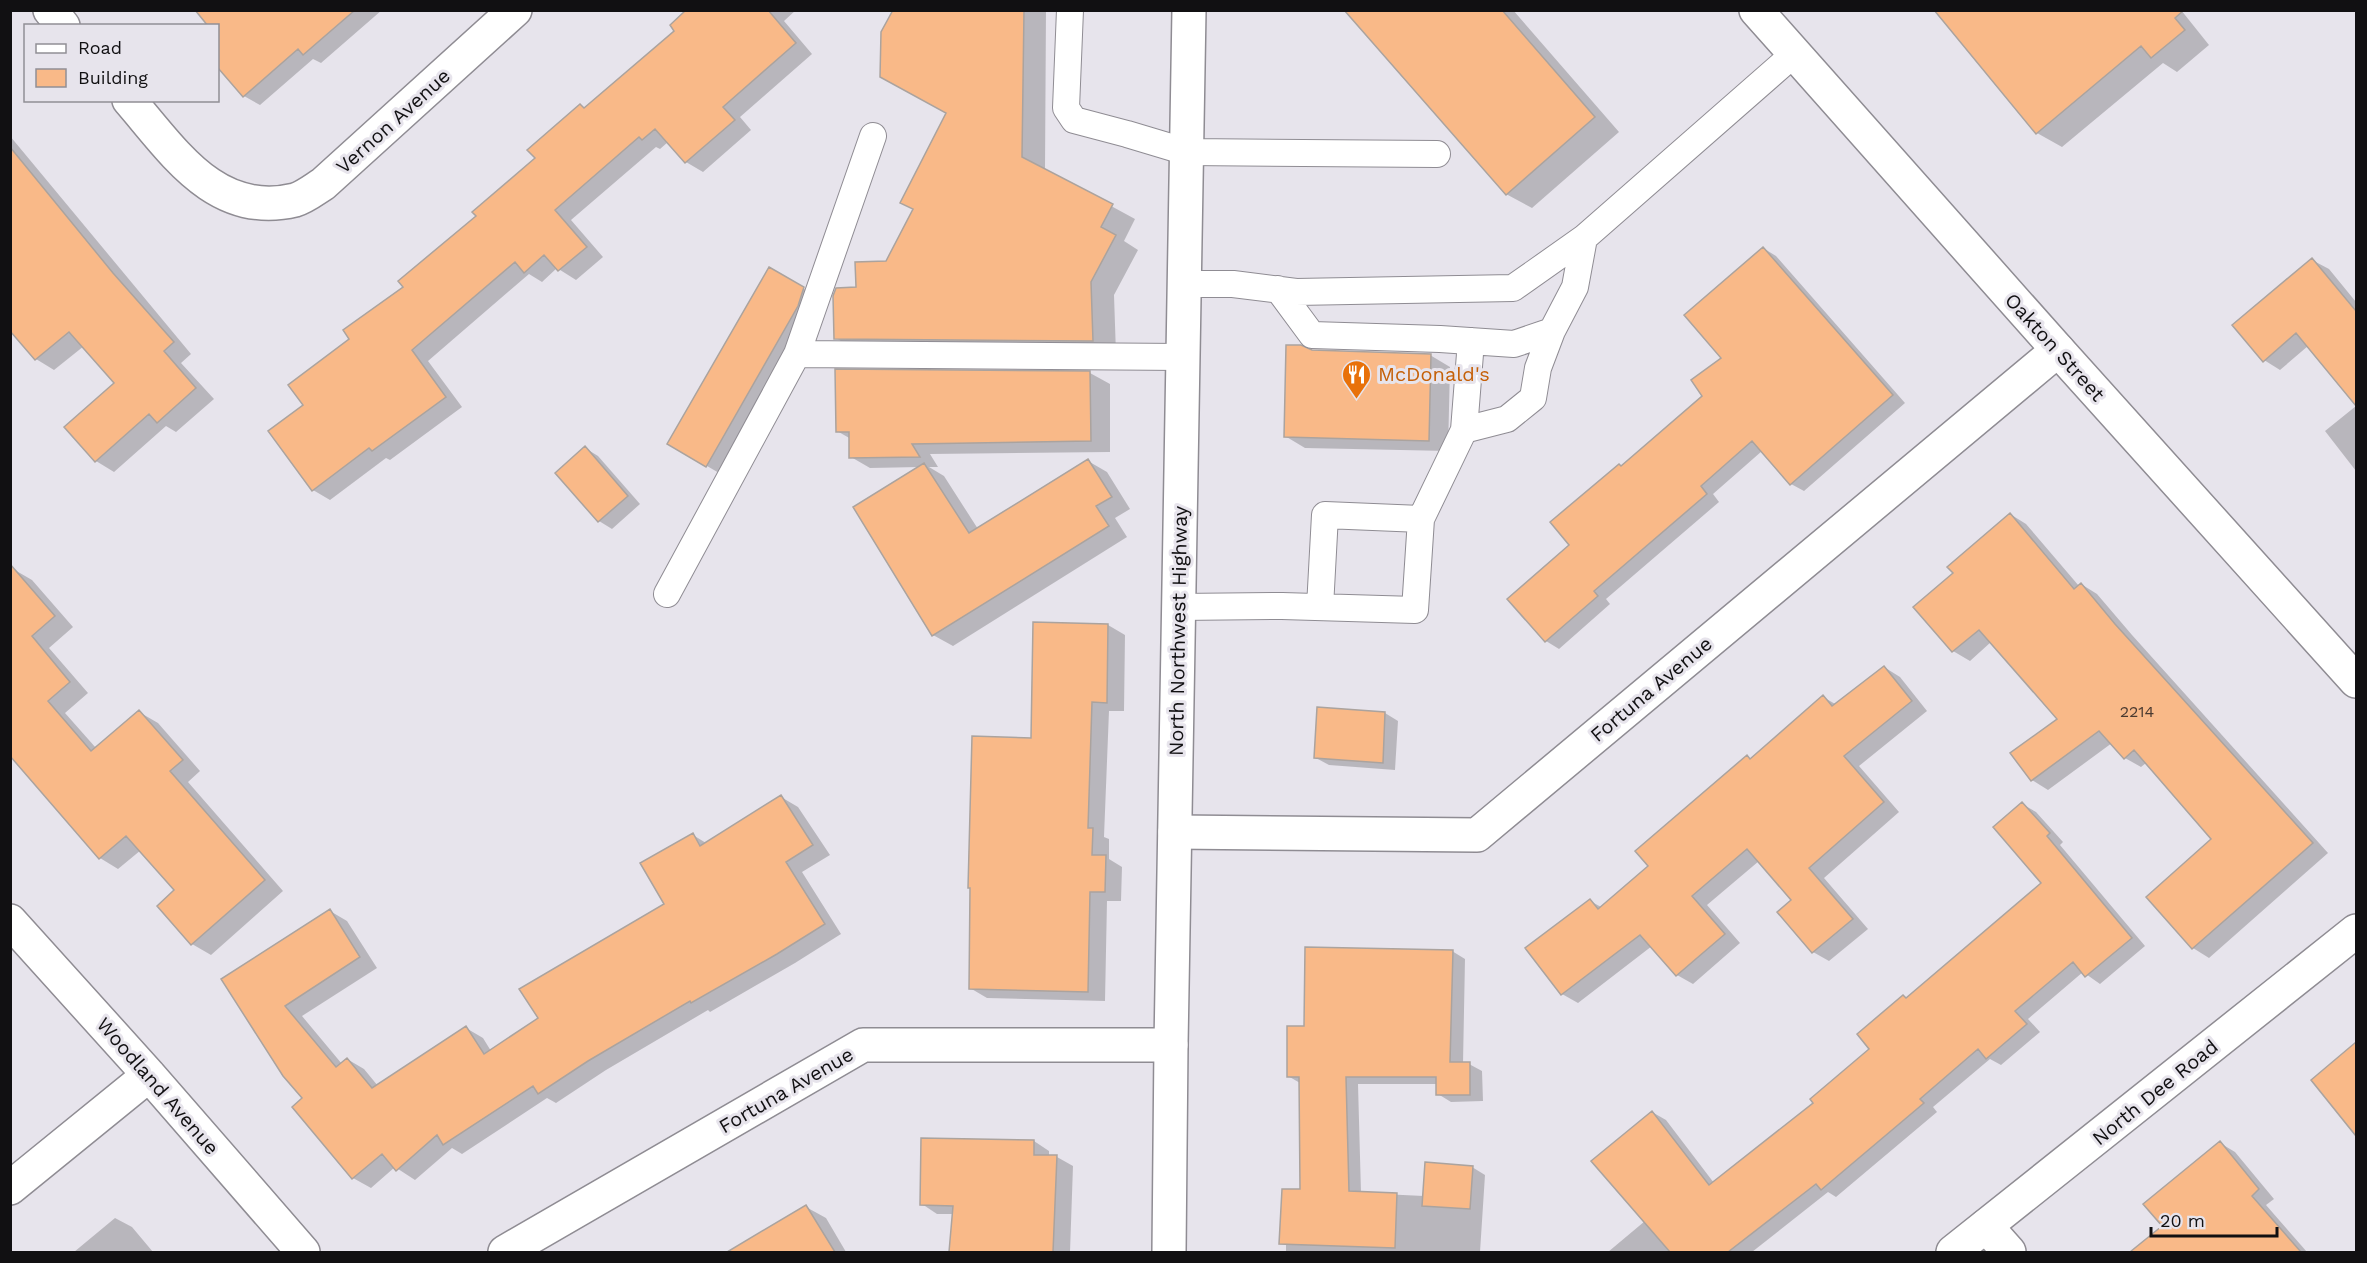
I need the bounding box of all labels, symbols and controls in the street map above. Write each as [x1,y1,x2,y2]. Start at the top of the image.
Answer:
legend [24,24,219,102]
text: Road [78,37,122,58]
street label: Vernon Avenue [331,63,455,179]
text: Building [78,67,148,88]
street label: Oakton Street [2000,288,2110,407]
restaurant icon: McDonald's [1341,358,1373,400]
place label: McDonald's [1378,362,1490,386]
street label: North Northwest Highway [1164,505,1192,756]
street label: Fortuna Avenue [1585,631,1717,747]
house number: 2214 [2120,702,2155,721]
street label: Woodland Avenue [92,1012,224,1160]
street label: North Dee Road [2087,1034,2223,1150]
street label: Fortuna Avenue [714,1042,858,1138]
scale bar [2151,1200,2277,1238]
text: 20 m [2160,1210,2205,1231]

